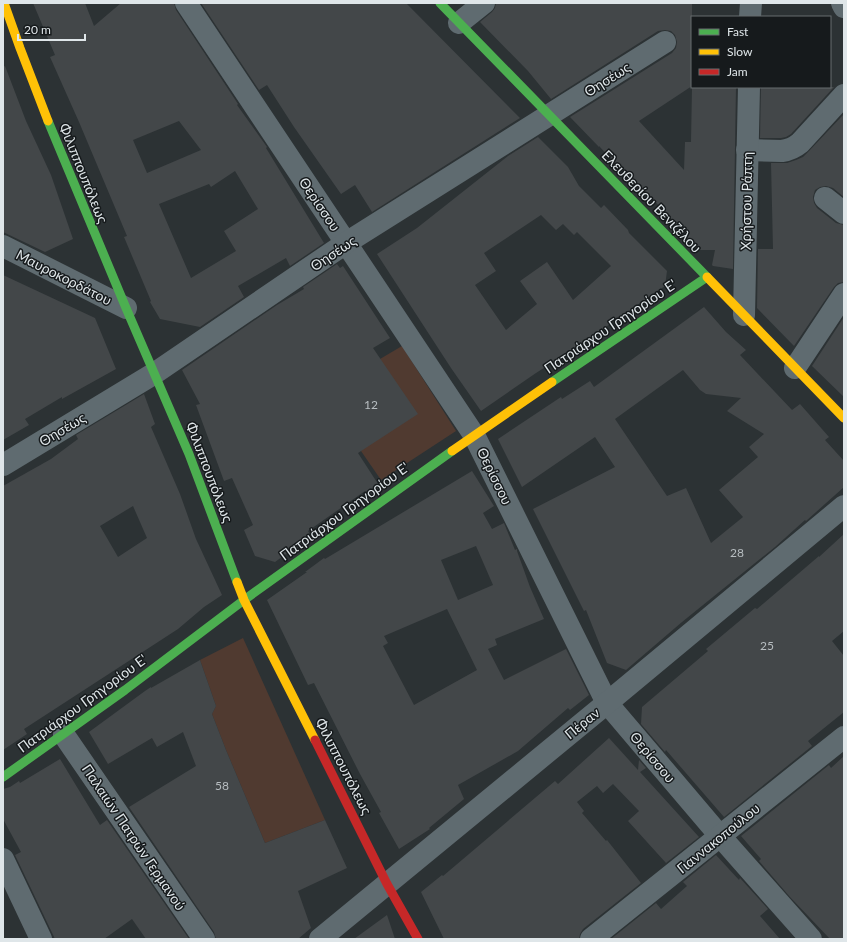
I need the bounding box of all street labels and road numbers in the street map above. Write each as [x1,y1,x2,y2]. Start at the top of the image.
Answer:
street label: Θησέως [581,58,634,100]
street label: Φιλιππουπόλεως [56,121,112,226]
street label: Ελευθερίου Βενιζέλου [599,146,705,256]
street label: Χρήστου Ράπτη [737,152,755,250]
street label: Θερίσσου [296,174,344,234]
street label: Θησέως [307,231,359,274]
street label: Μαυροκορδάτου [13,246,115,308]
street label: Πατριάρχου Γρηγορίου Ε' [541,275,679,377]
street label: Θησέως [36,408,89,449]
street label: Φιλιππουπόλεως [183,419,237,525]
street label: Θερίσσου [474,445,516,507]
street label: Πατριάρχου Γρηγορίου Ε' [276,458,412,564]
street label: Πατριάρχου Γρηγορίου Ε' [14,650,150,756]
street label: Πέραν [561,704,603,742]
street label: Φιλιππουπόλεως [312,715,376,818]
street label: Θερίσσου [627,728,679,786]
street label: Παλαιών Πατρών Γερμανού [79,761,189,913]
street label: Γιαννακοπούλου [673,799,763,877]

